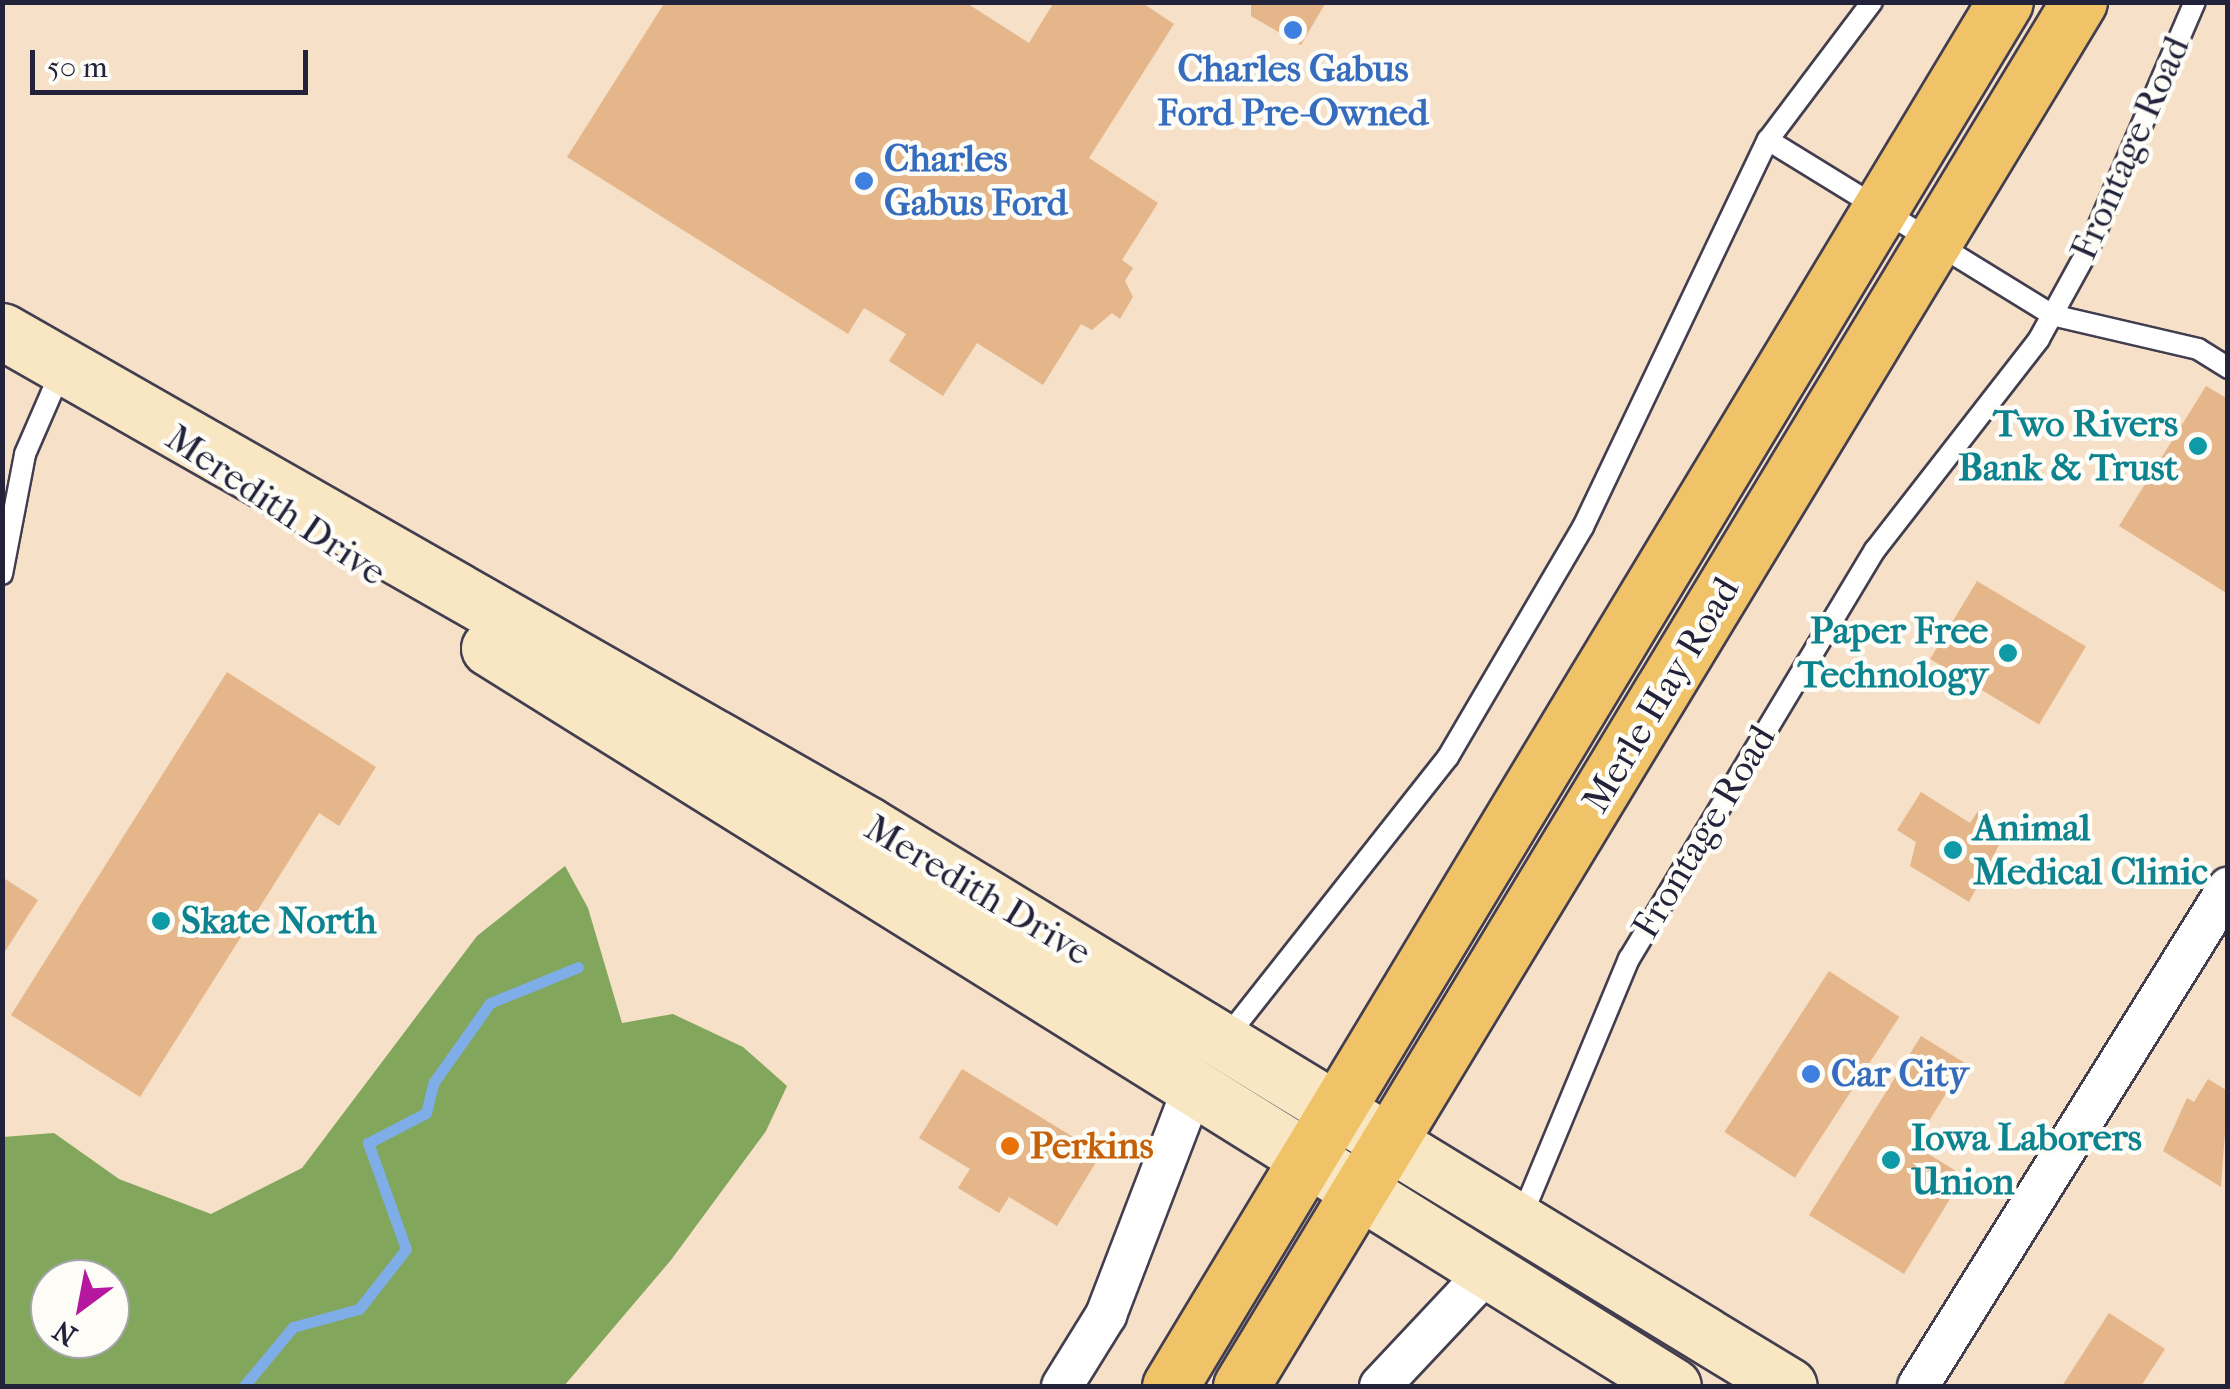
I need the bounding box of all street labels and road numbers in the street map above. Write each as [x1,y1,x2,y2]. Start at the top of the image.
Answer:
street label: Frontage Road [2060,29,2200,267]
street label: Meredith Drive [157,415,395,595]
street label: Merle Hay Road [1573,569,1749,821]
street label: Frontage Road [1623,717,1785,947]
street label: Meredith Drive [857,805,1099,975]

